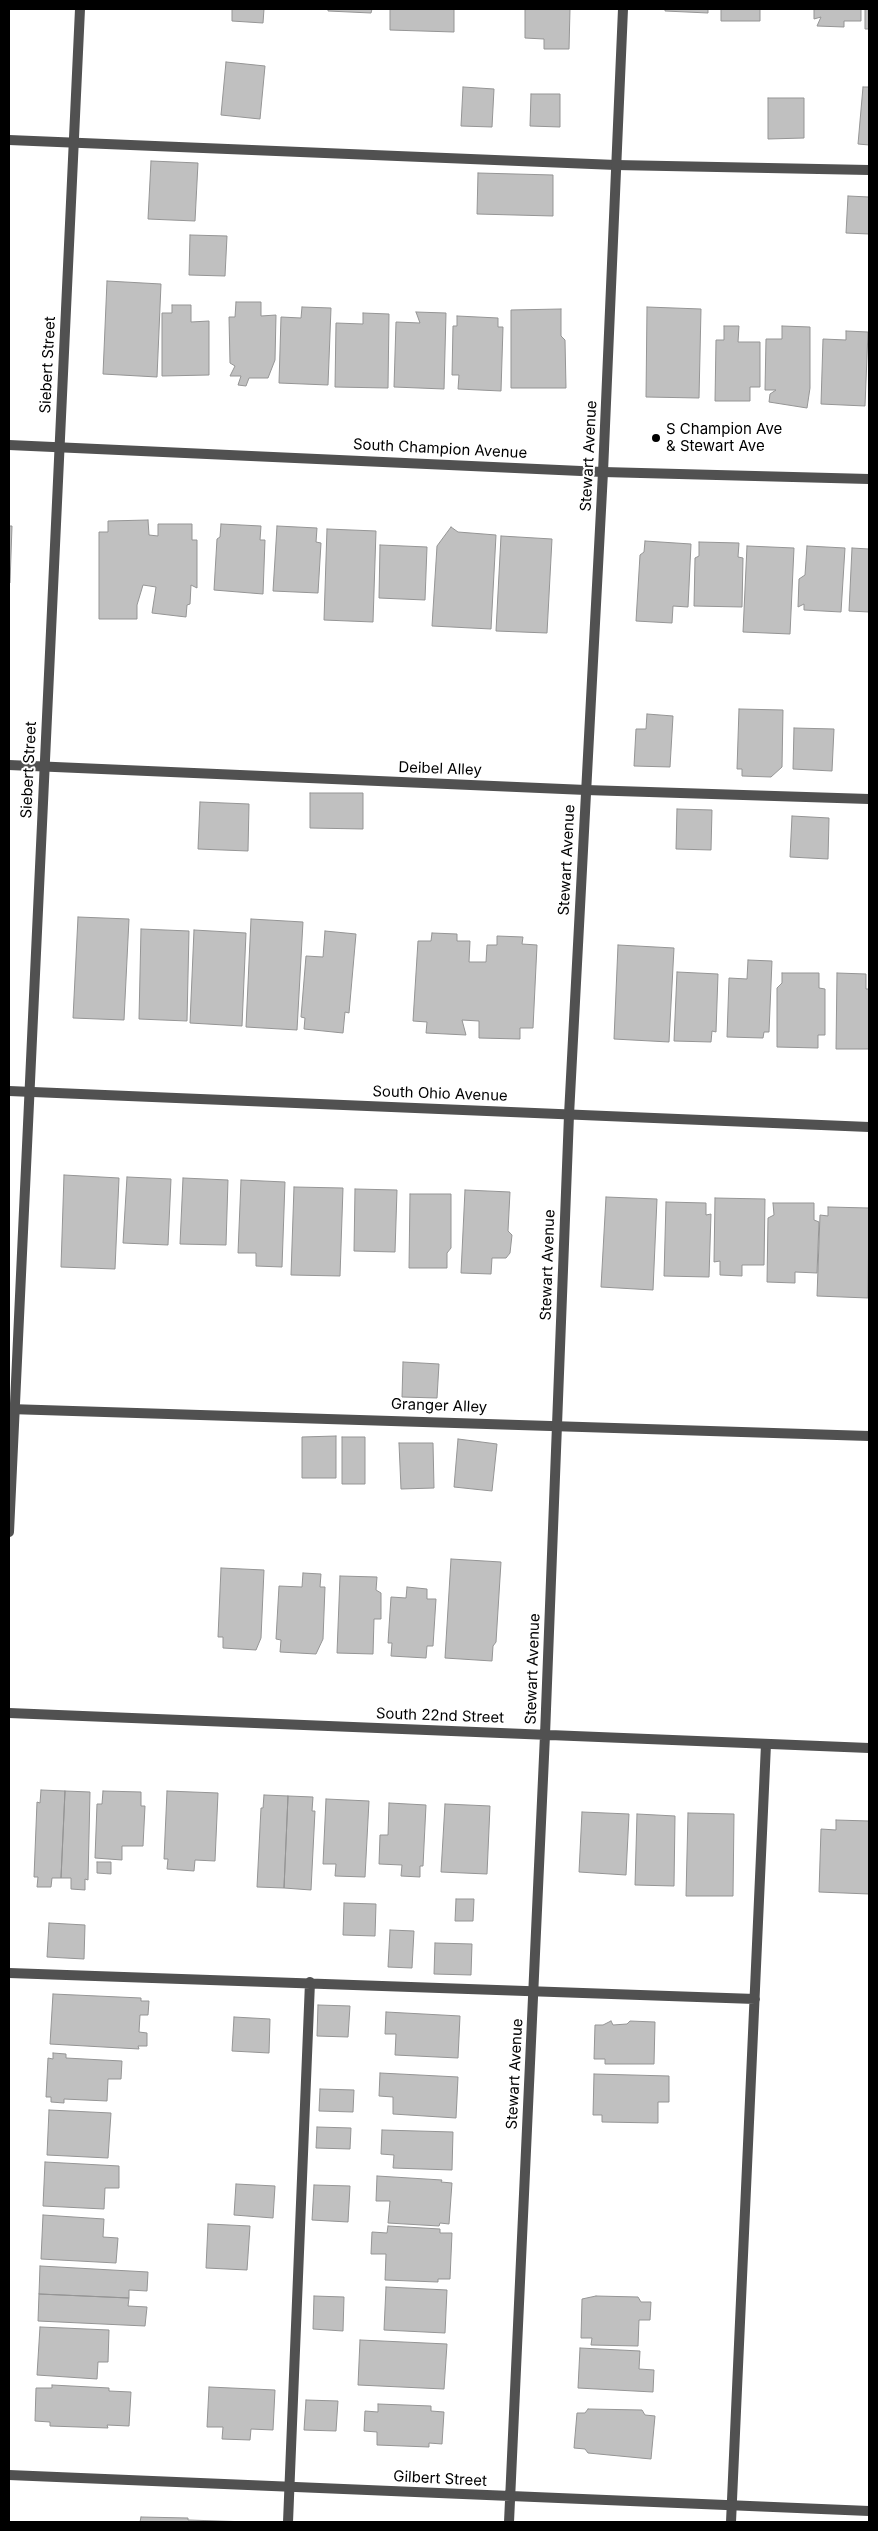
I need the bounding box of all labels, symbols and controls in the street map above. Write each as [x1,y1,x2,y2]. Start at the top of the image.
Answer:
street label: Siebert Street [36,316,60,414]
street label: Stewart Avenue [577,400,601,512]
place label: S Champion Ave & Stewart Ave [666,420,782,455]
marker: S Champion Ave & Stewart Ave [650,432,662,444]
street label: South Champion Avenue [352,435,528,463]
street label: Siebert Street [17,721,41,819]
street label: Deibel Alley [398,759,482,779]
street label: Stewart Avenue [555,804,579,916]
street label: South Ohio Avenue [372,1083,508,1105]
street label: Stewart Avenue [537,1209,559,1321]
street label: Granger Alley [390,1395,488,1417]
street label: Stewart Avenue [522,1613,544,1725]
street label: South 22nd Street [376,1705,504,1727]
street label: Stewart Avenue [503,2018,527,2130]
street label: Gilbert Street [393,2468,487,2490]

